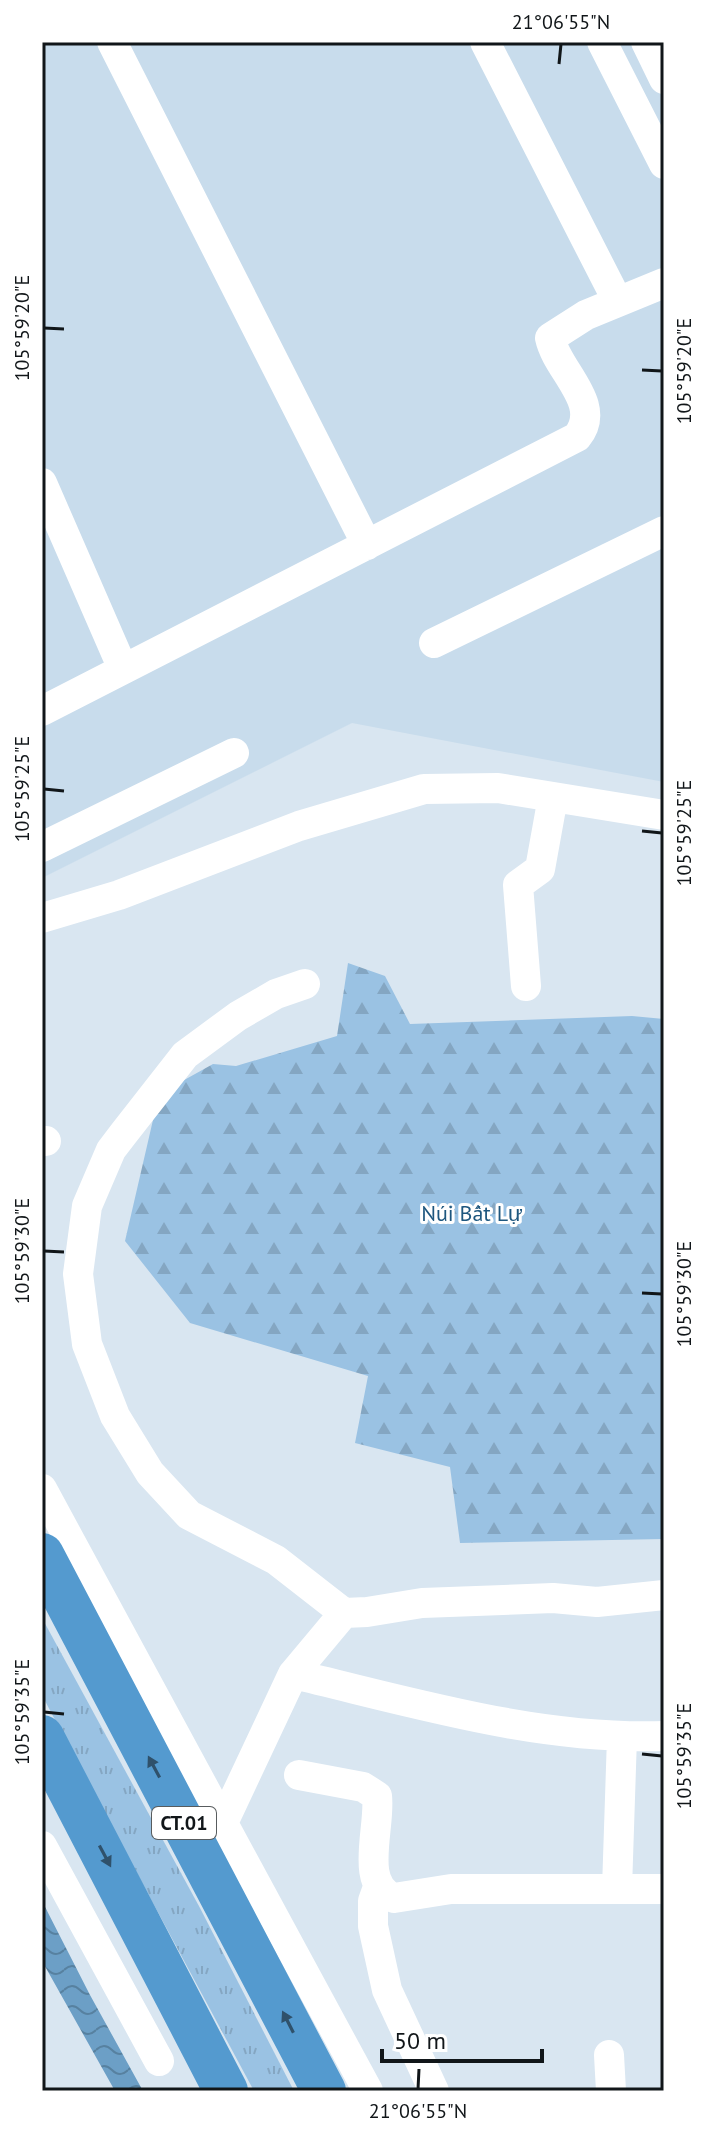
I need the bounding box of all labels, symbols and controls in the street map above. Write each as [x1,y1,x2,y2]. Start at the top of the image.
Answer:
text: 21°06'55"N [512,9,610,35]
text: 105°59'20"E [9,275,35,381]
text: 105°59'20"E [671,318,697,424]
text: 105°59'25"E [9,736,35,842]
text: 105°59'25"E [671,780,697,886]
text: 105°59'30"E [9,1198,35,1304]
park label: Núi Bất Lự [421,1199,523,1227]
text: 105°59'30"E [671,1241,697,1347]
text: 105°59'35"E [9,1659,35,1765]
text: 105°59'35"E [671,1703,697,1809]
one-way arrow [148,1755,161,1778]
road number: CT.01 [152,1807,216,1839]
one-way arrow [98,1844,111,1867]
one-way arrow [281,2010,294,2033]
scale bar [382,2013,542,2063]
text: 50 m [394,2025,446,2056]
text: 21°06'55"N [369,2098,467,2124]

